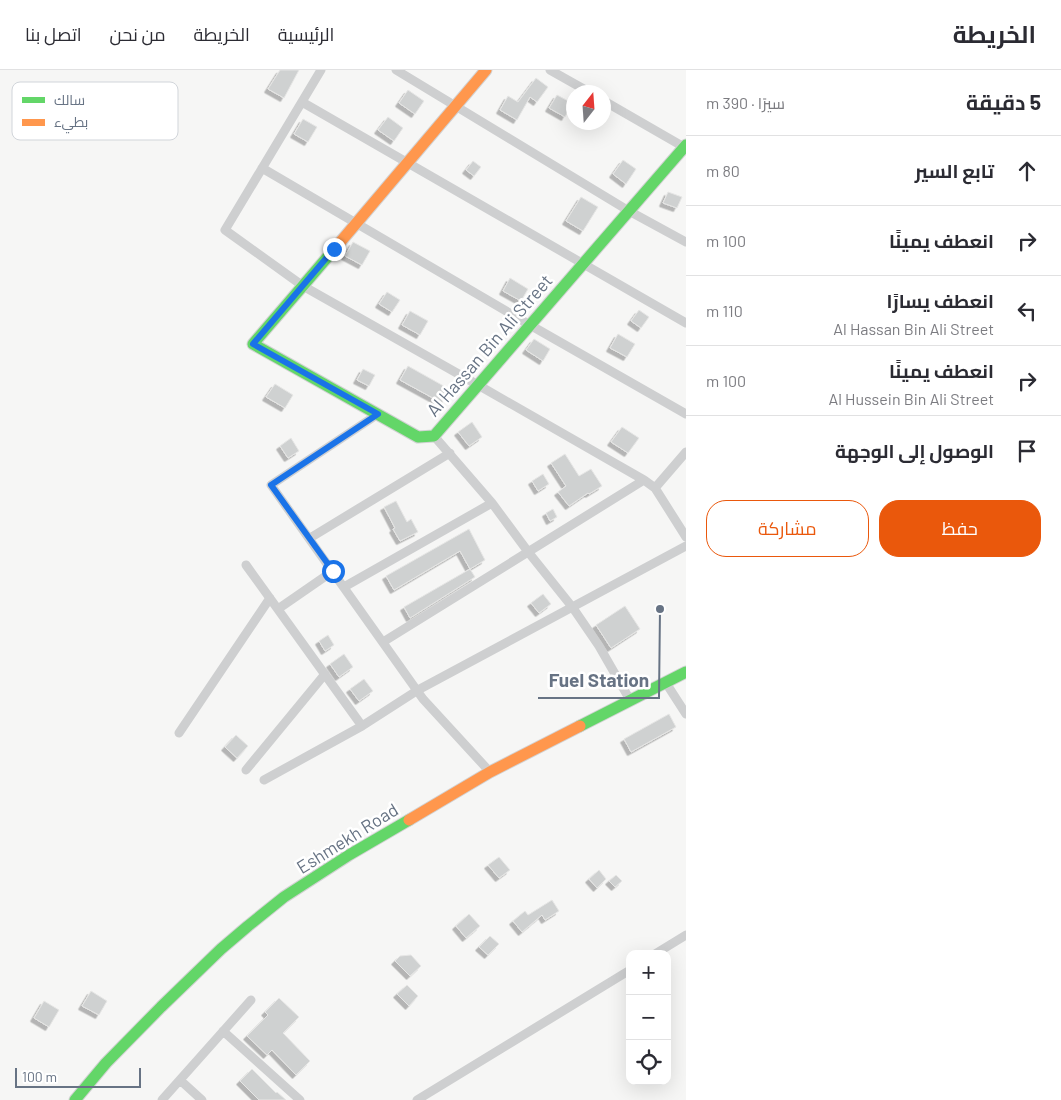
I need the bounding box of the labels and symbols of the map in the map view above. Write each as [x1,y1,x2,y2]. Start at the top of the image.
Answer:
legend [12,82,178,140]
north arrow [566,85,611,130]
text: سالك [54,91,85,108]
text: بطيء [54,113,88,134]
route end [323,238,346,261]
street label: Al Hassan Bin Ali Street [421,270,557,420]
route start [322,560,345,583]
callout: Fuel Station [538,664,659,698]
text: Fuel Station [549,668,649,691]
street label: Eshmekh Road [292,798,402,878]
scale bar [15,1065,141,1088]

